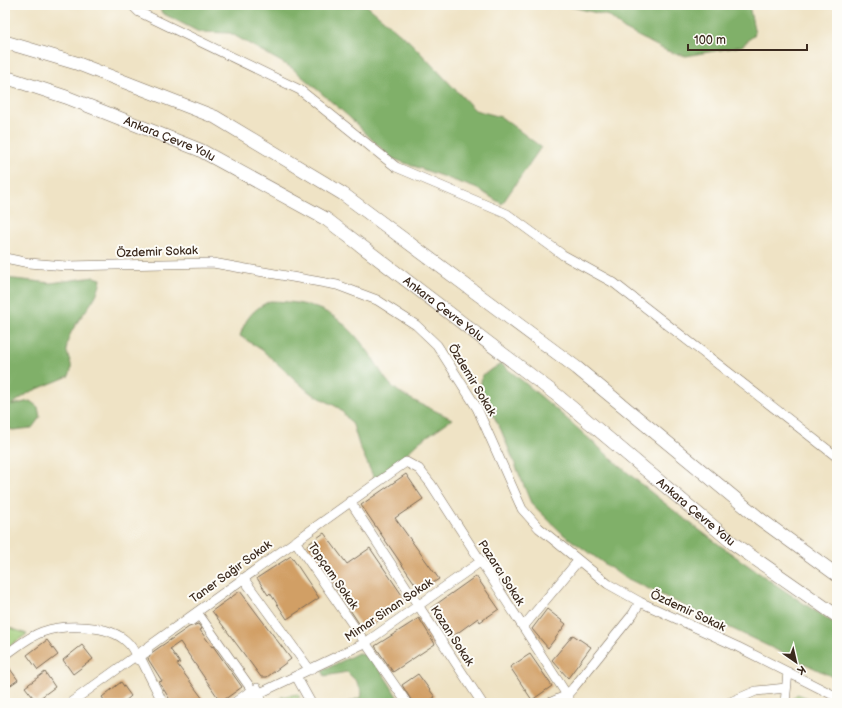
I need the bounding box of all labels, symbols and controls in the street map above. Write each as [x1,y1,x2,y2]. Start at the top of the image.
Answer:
scale bar [688,26,807,52]
text: 100 m [694,33,726,48]
street label: Ankara Çevre Yolu [122,113,218,165]
street label: Özdemir Sokak [116,242,198,261]
street label: Ankara Çevre Yolu [400,273,487,344]
street label: Özdemir Sokak [445,341,500,419]
street label: Ankara Çevre Yolu [654,475,738,549]
street label: Taner Sağır Sokak [187,537,275,607]
street label: Pazarcı Sokak [474,537,528,609]
street label: Topçam Sokak [304,540,362,612]
street label: Mimar Sinan Sokak [342,575,436,645]
street label: Özdemir Sokak [648,586,729,635]
street label: Kozan Sokak [427,603,477,669]
north arrow [776,642,816,682]
text: K [794,662,808,678]

